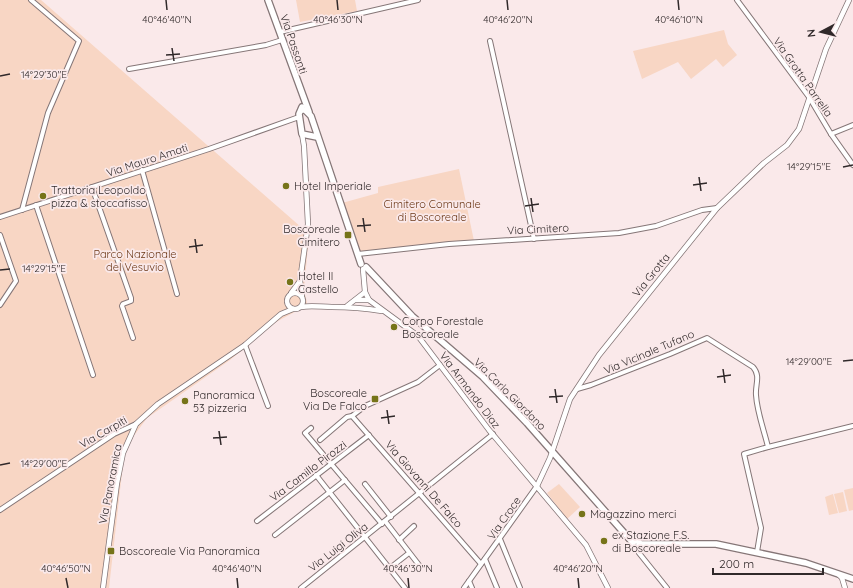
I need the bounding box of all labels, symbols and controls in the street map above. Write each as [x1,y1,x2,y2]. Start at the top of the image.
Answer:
street label: Via Passanti [277,12,311,76]
north arrow [801,12,841,52]
text: 40°46'40"N [142,13,192,26]
text: 40°46'30"N [313,13,363,26]
text: 40°46'20"N [483,13,533,26]
text: 40°46'10"N [655,13,703,26]
text: N [804,28,819,38]
street label: Via Grotta Parrella [770,34,836,120]
text: 14°29'30"E [21,68,67,81]
street label: Via Mauro Amati [105,140,189,180]
text: 14°29'15"E [787,160,831,173]
place label: Hotel Imperiale [294,179,372,193]
marker: Hotel Imperiale [281,181,291,191]
place label: Trattoria Leopoldo pizza & stoccafisso [51,183,148,210]
marker: Trattoria Leopoldo pizza & stoccafisso [38,191,48,201]
park label: Cimitero Comunale di Boscoreale [383,197,481,224]
street label: Via Cimitero [507,220,570,238]
place label: Boscoreale Cimitero [283,222,340,249]
marker: Boscoreale Cimitero [343,230,353,240]
park label: Parco Nazionale del Vesuvio [93,247,177,274]
street label: Via Grotta [629,250,673,300]
text: 14°29'15"E [22,262,66,275]
place label: Hotel Il Castello [298,269,339,296]
marker: Hotel Il Castello [285,277,295,287]
place label: Corpo Forestale Boscoreale [402,314,483,341]
marker: Corpo Forestale Boscoreale [389,322,399,332]
street label: Via Vicinale Tufano [602,326,697,377]
street label: Via Armando Diaz [437,349,503,431]
street label: Via Carlo Giordano [471,355,549,433]
text: 14°29'00"E [786,355,833,368]
place label: Boscoreale Via De Falco [303,386,367,413]
place label: Panoramica 53 pizzeria [193,388,255,415]
marker: Boscoreale Via De Falco [370,394,380,404]
marker: Panoramica 53 pizzeria [180,396,190,406]
street label: Via Carpiti [77,413,129,451]
street label: Via Giovanni De Falco [382,437,466,531]
street label: Via Camillo Pirozzi [267,438,349,504]
street label: Via Panoramica [95,443,125,525]
text: 14°29'00"E [21,457,68,470]
street label: Via Croce [484,494,524,542]
place label: Magazzino merci [590,507,676,521]
marker: Magazzino merci [577,509,587,519]
street label: Via Luigi Oliva [305,519,371,575]
place label: ex Stazione F.S. di Boscoreale [612,528,689,555]
marker: ex Stazione F.S. di Boscoreale [599,536,609,546]
place label: Boscoreale Via Panoramica [119,544,260,558]
marker: Boscoreale Via Panoramica [106,546,116,556]
scale bar [713,550,823,576]
text: 200 m [719,556,754,571]
text: 40°46'50"N [41,562,91,575]
text: 40°46'40"N [212,562,262,575]
text: 40°46'30"N [383,562,433,575]
text: 40°46'20"N [553,562,603,575]

